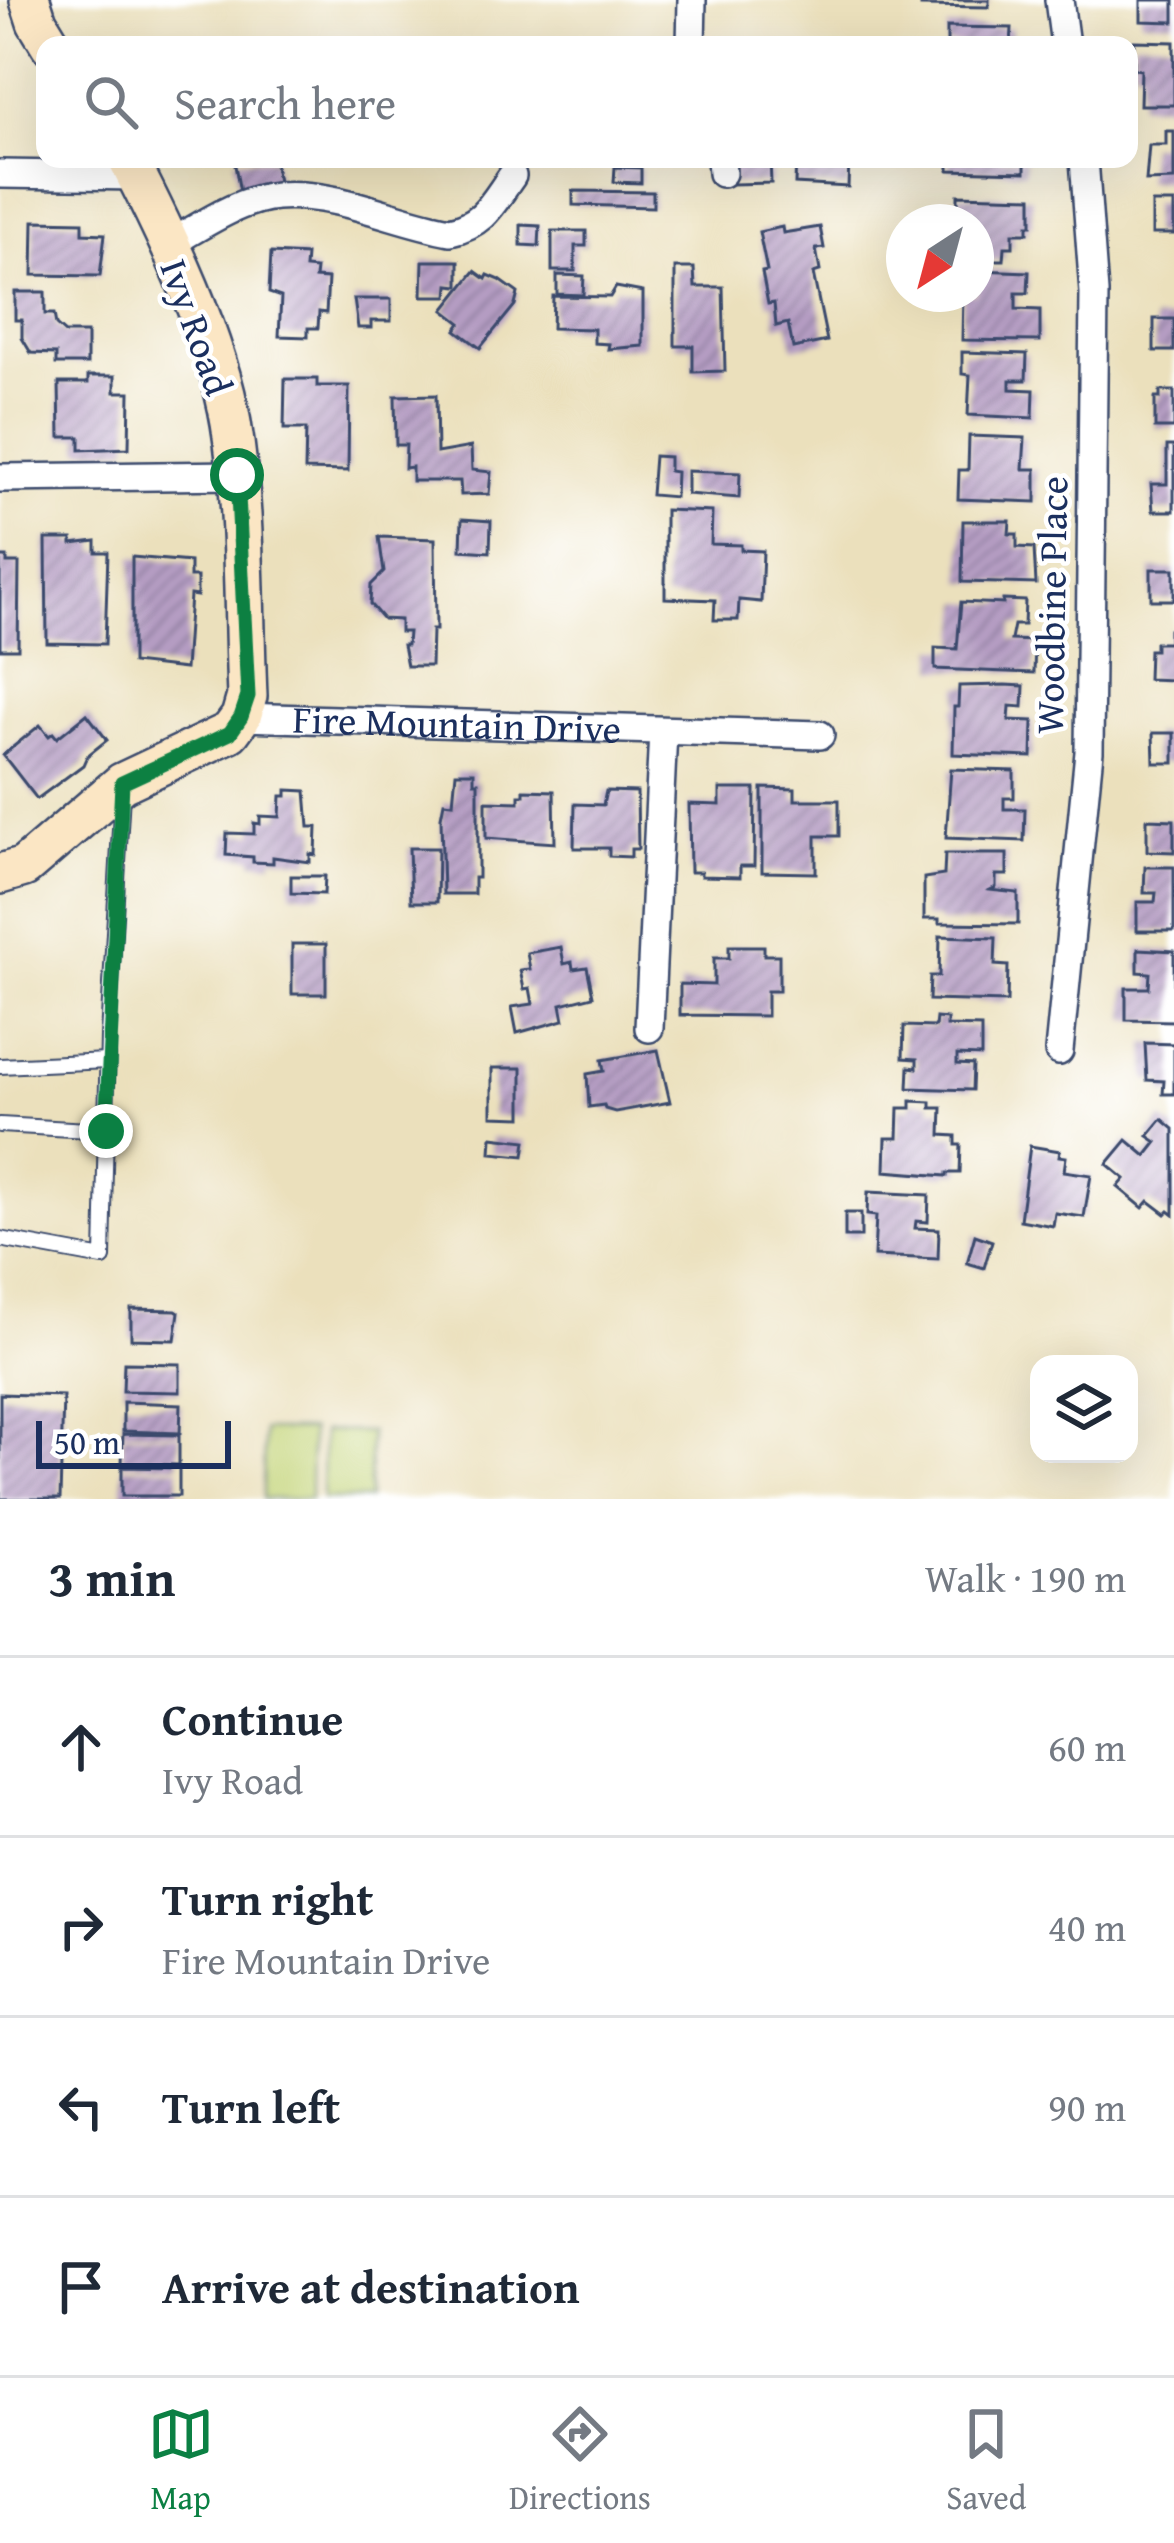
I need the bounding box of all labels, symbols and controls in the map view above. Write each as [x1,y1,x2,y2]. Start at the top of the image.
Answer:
search box [36,36,1138,168]
icon: search [78,69,144,135]
text: Search here [174,70,396,135]
north arrow [886,204,994,312]
street label: Ivy Road [147,251,248,403]
route start [210,448,264,502]
street label: Woodbine Place [1020,475,1081,735]
street label: Fire Mountain Drive [292,690,622,757]
route end [79,1104,133,1158]
map controls [1030,1355,1138,1463]
button: layers [1030,1355,1138,1463]
scale bar [36,1415,231,1468]
text: 50 m [54,1418,120,1466]
text: 3 min [48,1540,175,1615]
text: Walk · 190 m [925,1549,1126,1606]
text: Continue [162,1686,343,1751]
icon: ahead [48,1714,114,1780]
text: 60 m [1048,1718,1126,1775]
text: Ivy Road [162,1751,303,1808]
text: Turn right [162,1866,374,1931]
icon: right [48,1894,114,1960]
text: 40 m [1048,1898,1126,1955]
text: Fire Mountain Drive [162,1931,490,1988]
icon: left [48,2074,114,2140]
text: Turn left [162,2074,340,2139]
text: 90 m [1048,2078,1126,2135]
icon: arrive [48,2254,114,2320]
text: Arrive at destination [162,2254,580,2319]
tab: Map [148,2401,214,2521]
tab: Directions [509,2401,651,2521]
tab: Saved [946,2401,1026,2521]

